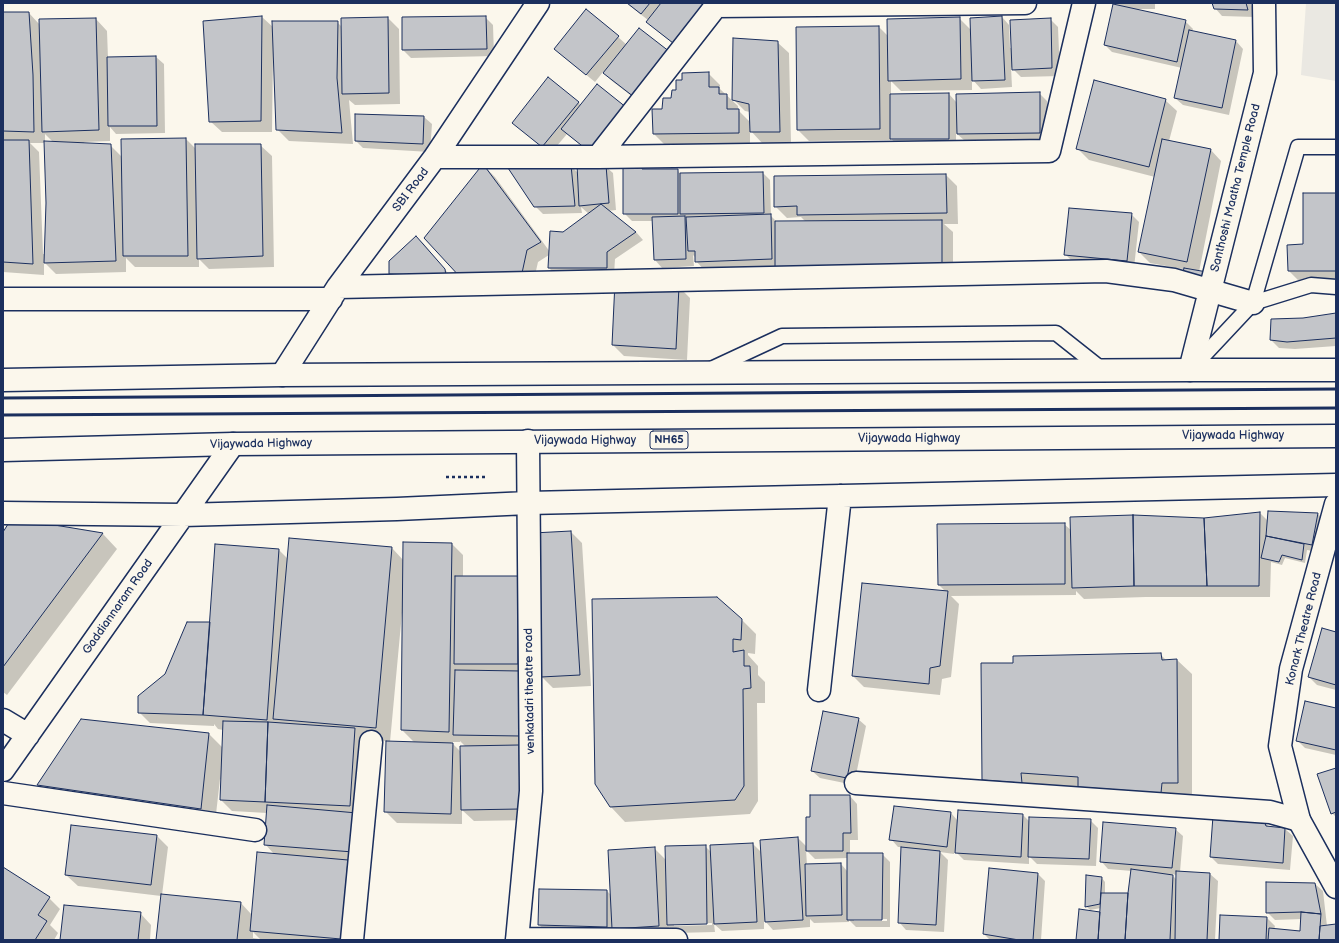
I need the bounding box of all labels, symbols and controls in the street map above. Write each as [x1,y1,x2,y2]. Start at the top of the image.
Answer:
street label: Santhoshi Maatha Temple Road [1208,102,1264,274]
street label: SBI Road [390,165,432,215]
street label: Vijaywada Highway [1182,429,1284,443]
road number: NH65 [650,431,688,449]
street label: Vijaywada Highway [858,432,960,446]
street label: Vijaywada Highway [534,434,636,448]
street label: Vijaywada Highway [210,436,312,452]
street label: Gaddiannaram Road [80,557,156,657]
street label: Konark Theatre Road [1283,571,1325,687]
street label: venkatadri theatre road [522,628,538,754]

